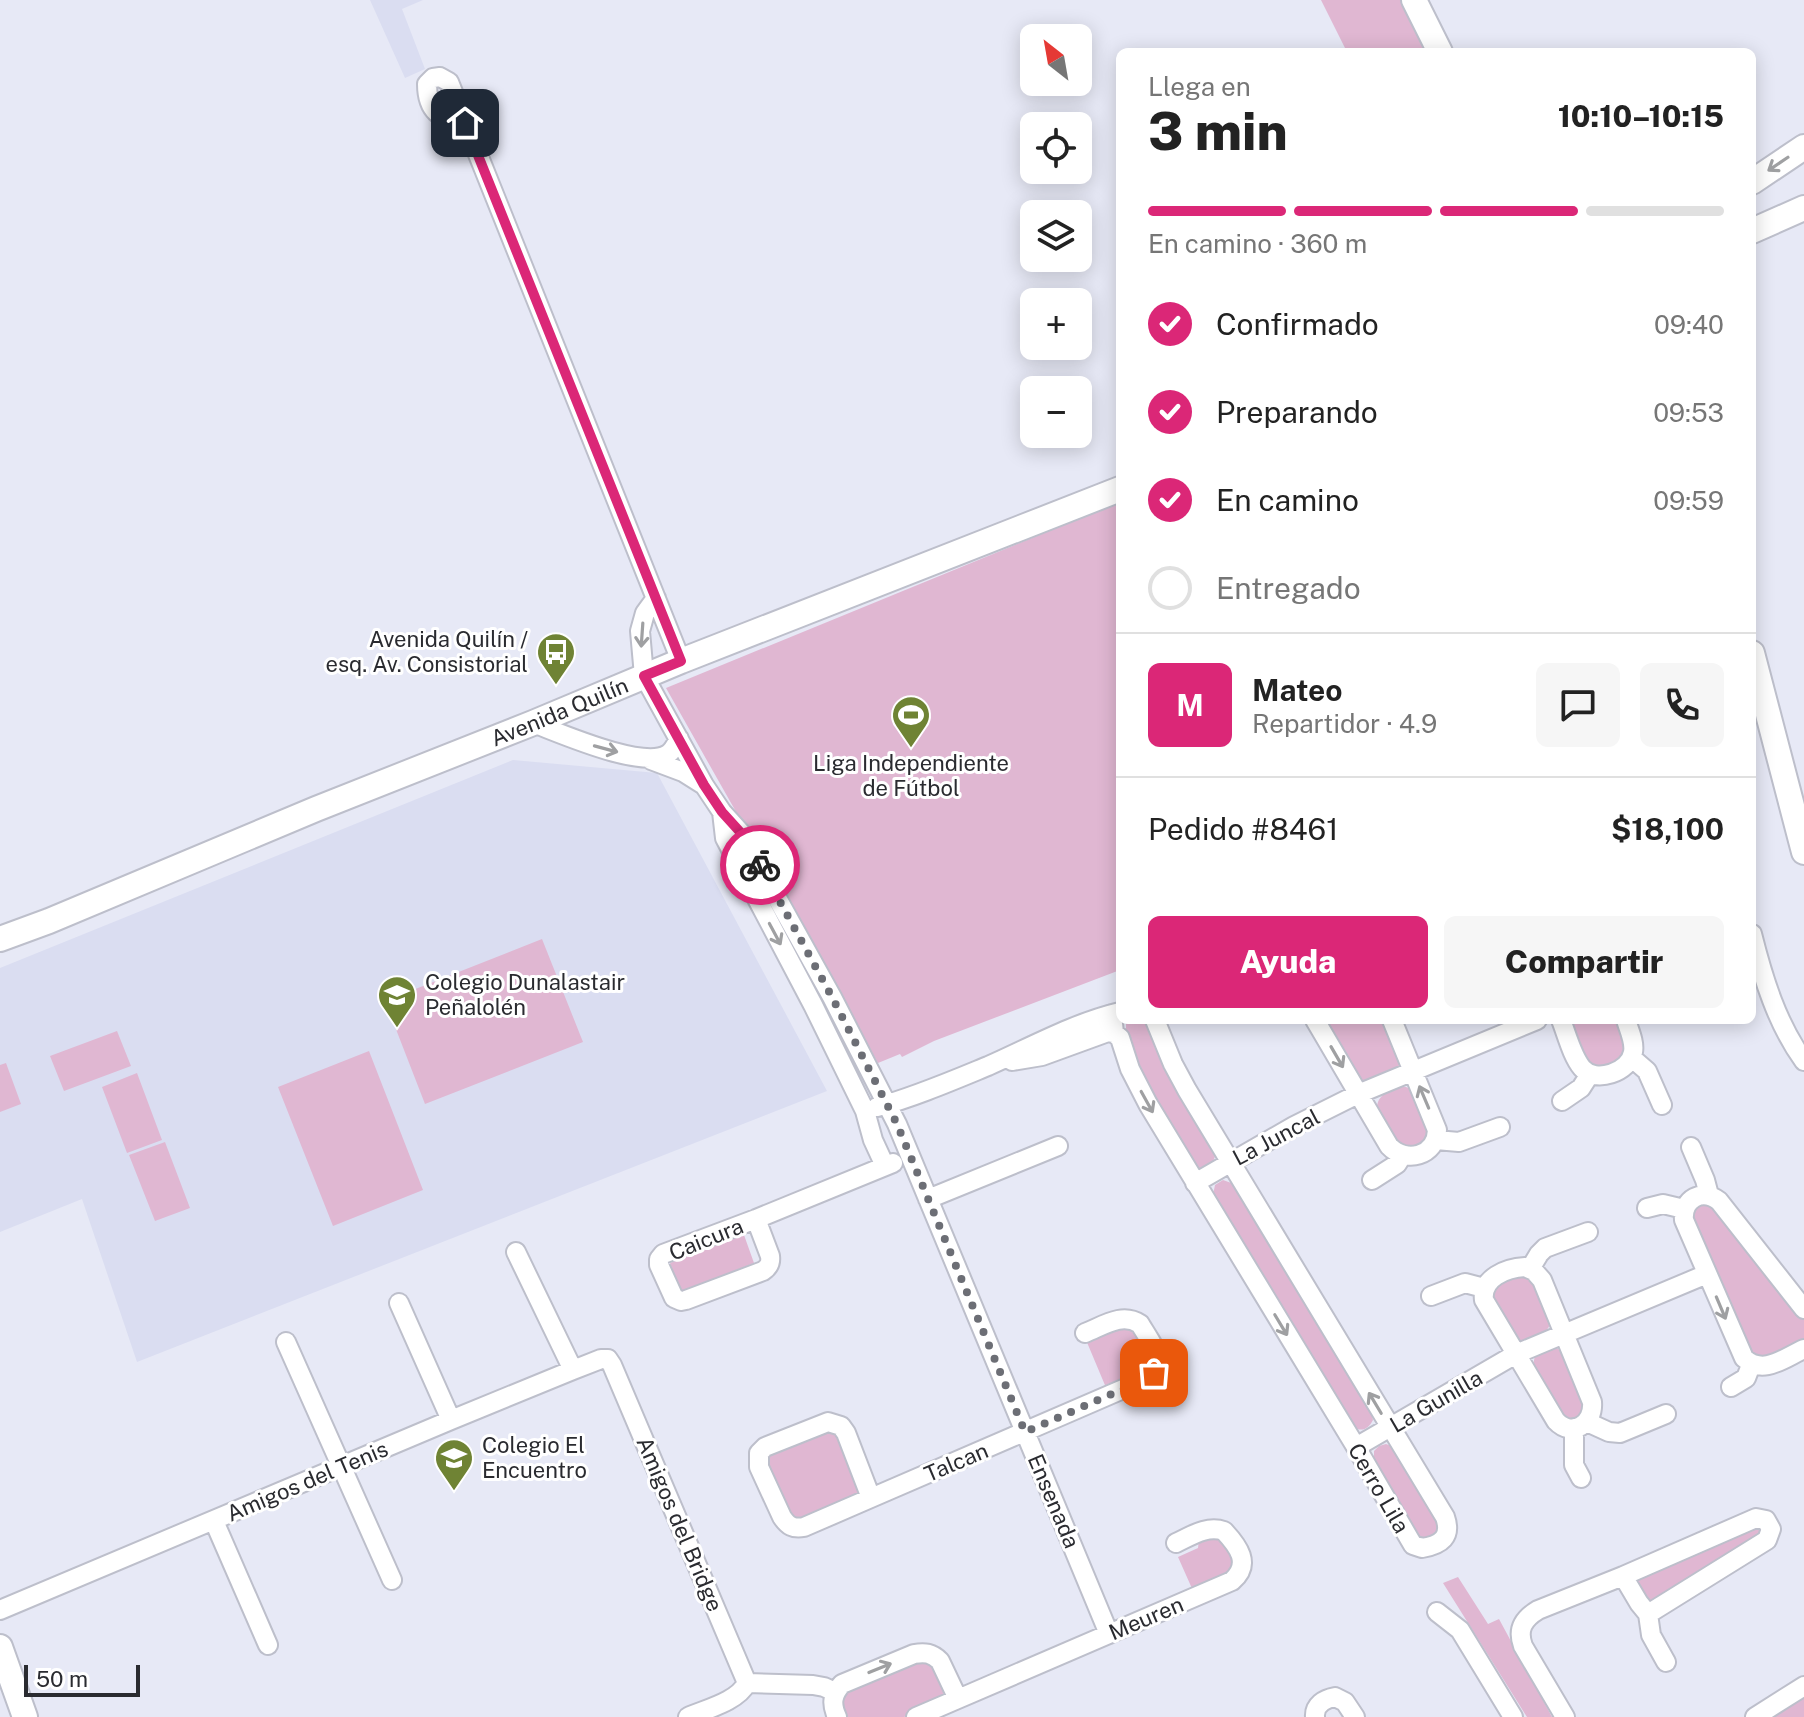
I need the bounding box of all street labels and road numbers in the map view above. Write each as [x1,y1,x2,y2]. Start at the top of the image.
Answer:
street label: Avenida Quilín [487,672,632,751]
street label: La Juncal [1228,1103,1324,1171]
street label: Caicura [665,1212,747,1266]
street label: La Gunilla [1385,1364,1487,1438]
street label: Amigos del Bridge [631,1433,729,1615]
street label: Amigos del Tenis [222,1435,392,1527]
street label: Talcan [920,1437,992,1487]
street label: Cerro Lila [1343,1439,1415,1537]
street label: Ensenada [1023,1450,1085,1552]
street label: Meuren [1105,1591,1187,1645]

